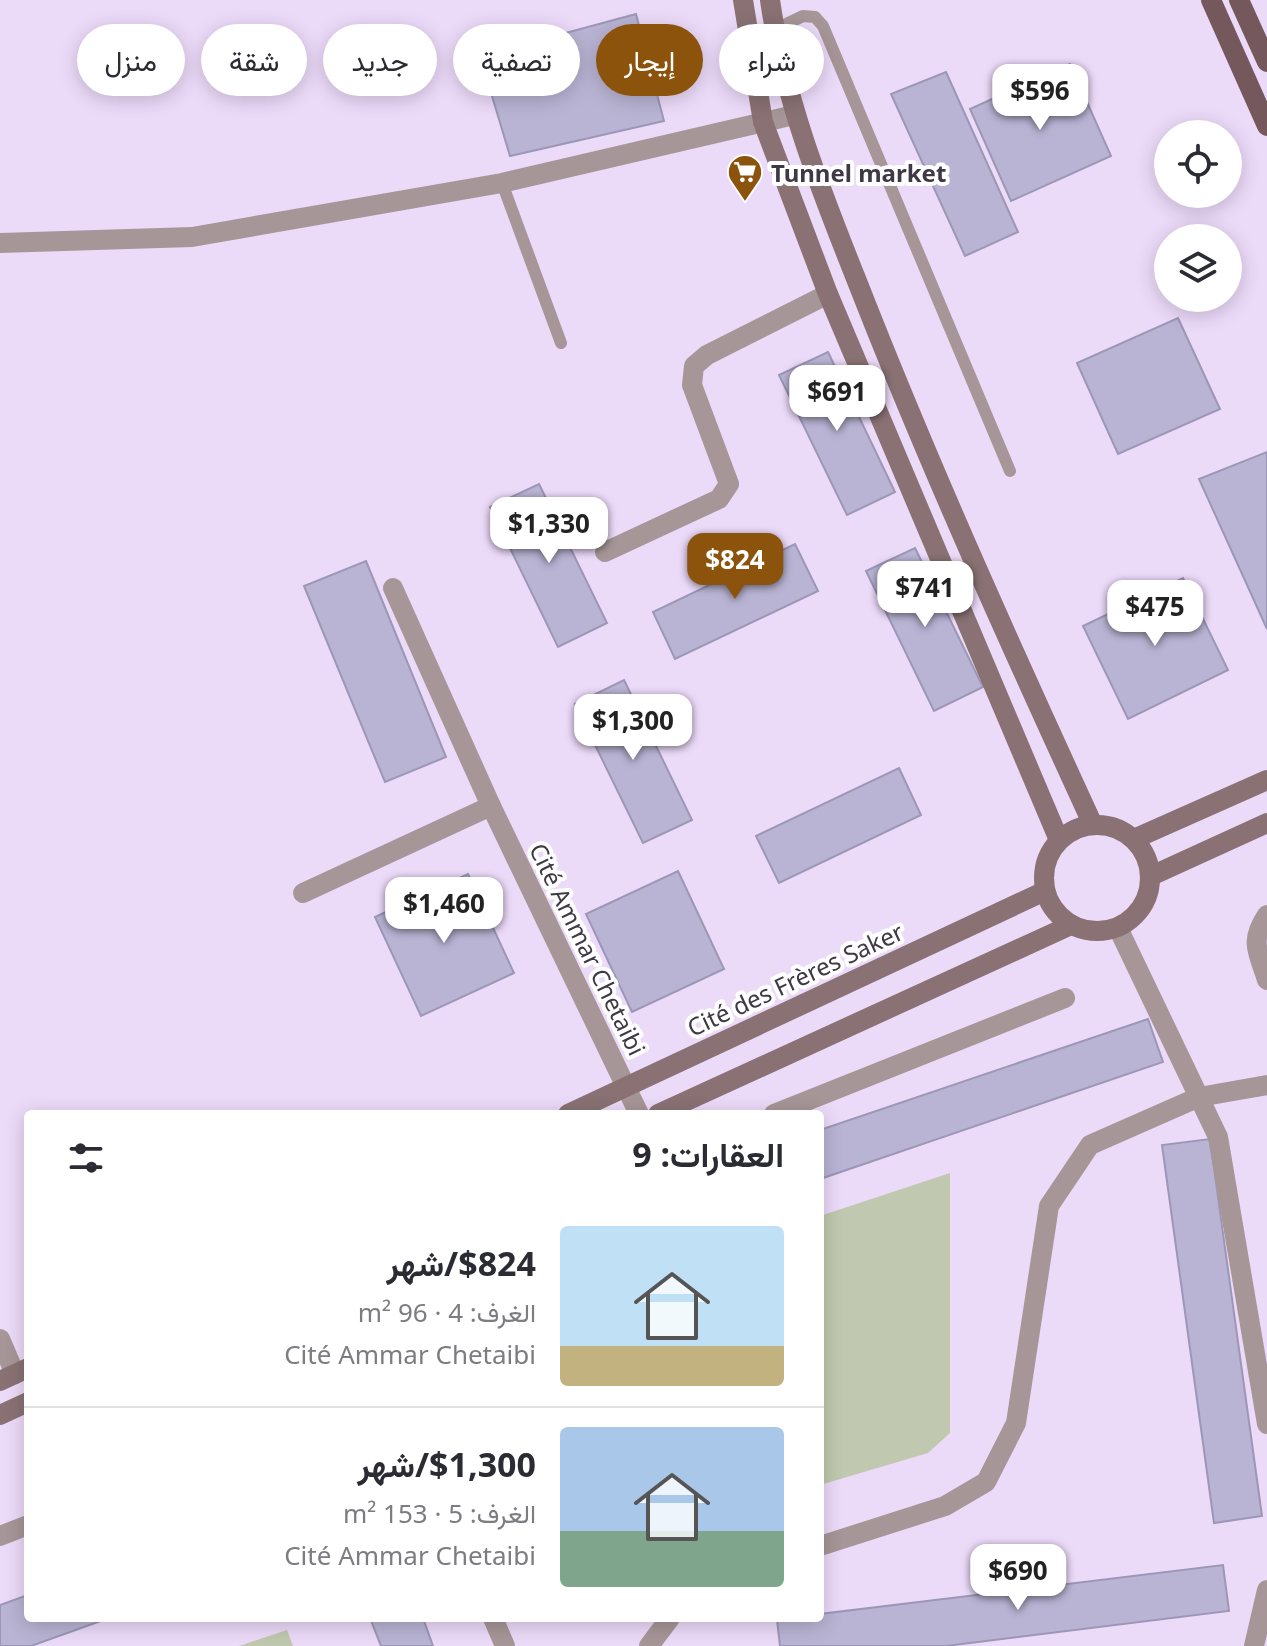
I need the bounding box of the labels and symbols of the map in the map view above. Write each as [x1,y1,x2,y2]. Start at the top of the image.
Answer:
pin: $596 [993,64,1087,132]
supermarket icon: Tunnel market [726,153,764,203]
place label: Tunnel market [771,156,946,189]
pin: $691 [790,365,884,433]
pin: $1,330 [484,497,614,565]
pin: $824 [688,533,782,601]
pin: $741 [878,561,972,629]
pin: $475 [1108,580,1202,648]
pin: $1,300 [568,694,698,762]
street label: Cité Ammar Chetaibi [522,837,654,1061]
pin: $1,460 [379,877,509,945]
street label: Cité des Frères Saker [682,914,908,1044]
pin: $690 [971,1544,1065,1612]

